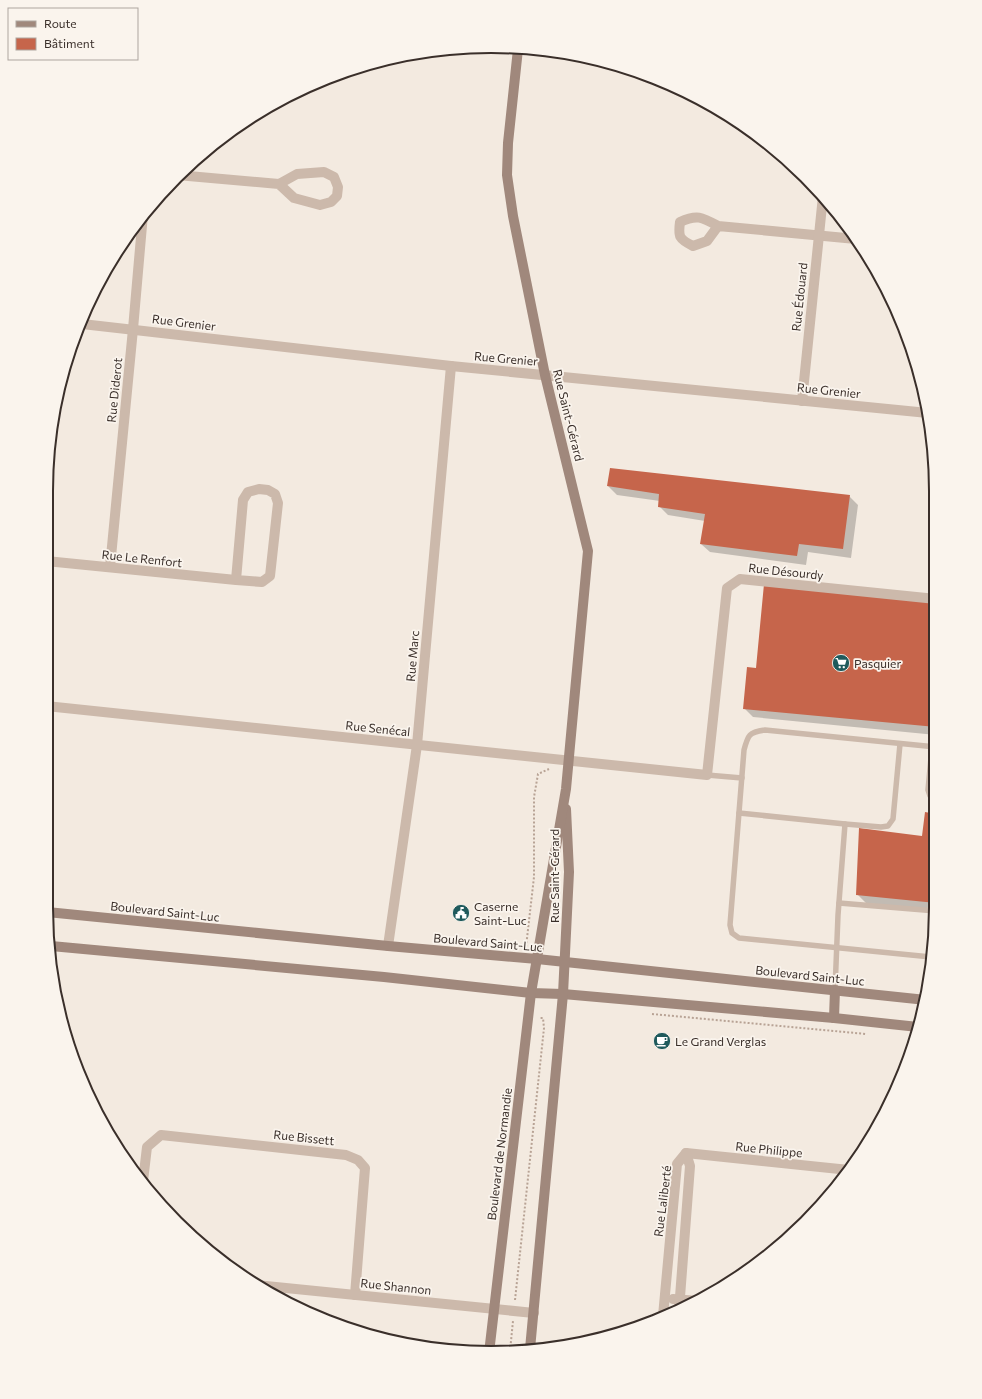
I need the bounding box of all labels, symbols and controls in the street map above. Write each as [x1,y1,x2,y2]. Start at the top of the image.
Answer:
legend [8,8,138,60]
text: Route [44,16,77,30]
text: Bâtiment [44,36,95,50]
street label: Rue Édouard [788,262,810,332]
street label: Rue Grenier [151,311,217,333]
street label: Rue Grenier [473,348,539,368]
street label: Rue Diderot [104,357,124,423]
street label: Rue Saint-Gérard [551,368,587,462]
street label: Rue Grenier [796,380,862,400]
street label: Rue Le Renfort [101,547,183,569]
street label: Rue Désourdy [748,560,824,582]
street label: Rue Marc [403,630,421,682]
supermarket icon: Pasquier [831,653,851,673]
place label: Pasquier [854,656,901,670]
street label: Rue Senécal [345,718,411,738]
street label: Rue Saint-Gérard [547,829,561,923]
street label: Boulevard Saint-Luc [110,898,220,924]
place label: Caserne Saint-Luc [474,899,527,927]
public building icon: Caserne Saint-Luc [451,903,471,923]
street label: Boulevard Saint-Luc [433,930,543,954]
street label: Boulevard Saint-Luc [755,962,865,988]
cafe icon: Le Grand Verglas [652,1031,672,1051]
place label: Le Grand Verglas [675,1034,766,1048]
street label: Boulevard de Normandie [484,1087,514,1221]
street label: Rue Bissett [273,1127,335,1147]
street label: Rue Philippe [735,1139,803,1159]
street label: Rue Laliberté [651,1164,673,1238]
street label: Rue Shannon [360,1275,432,1297]

